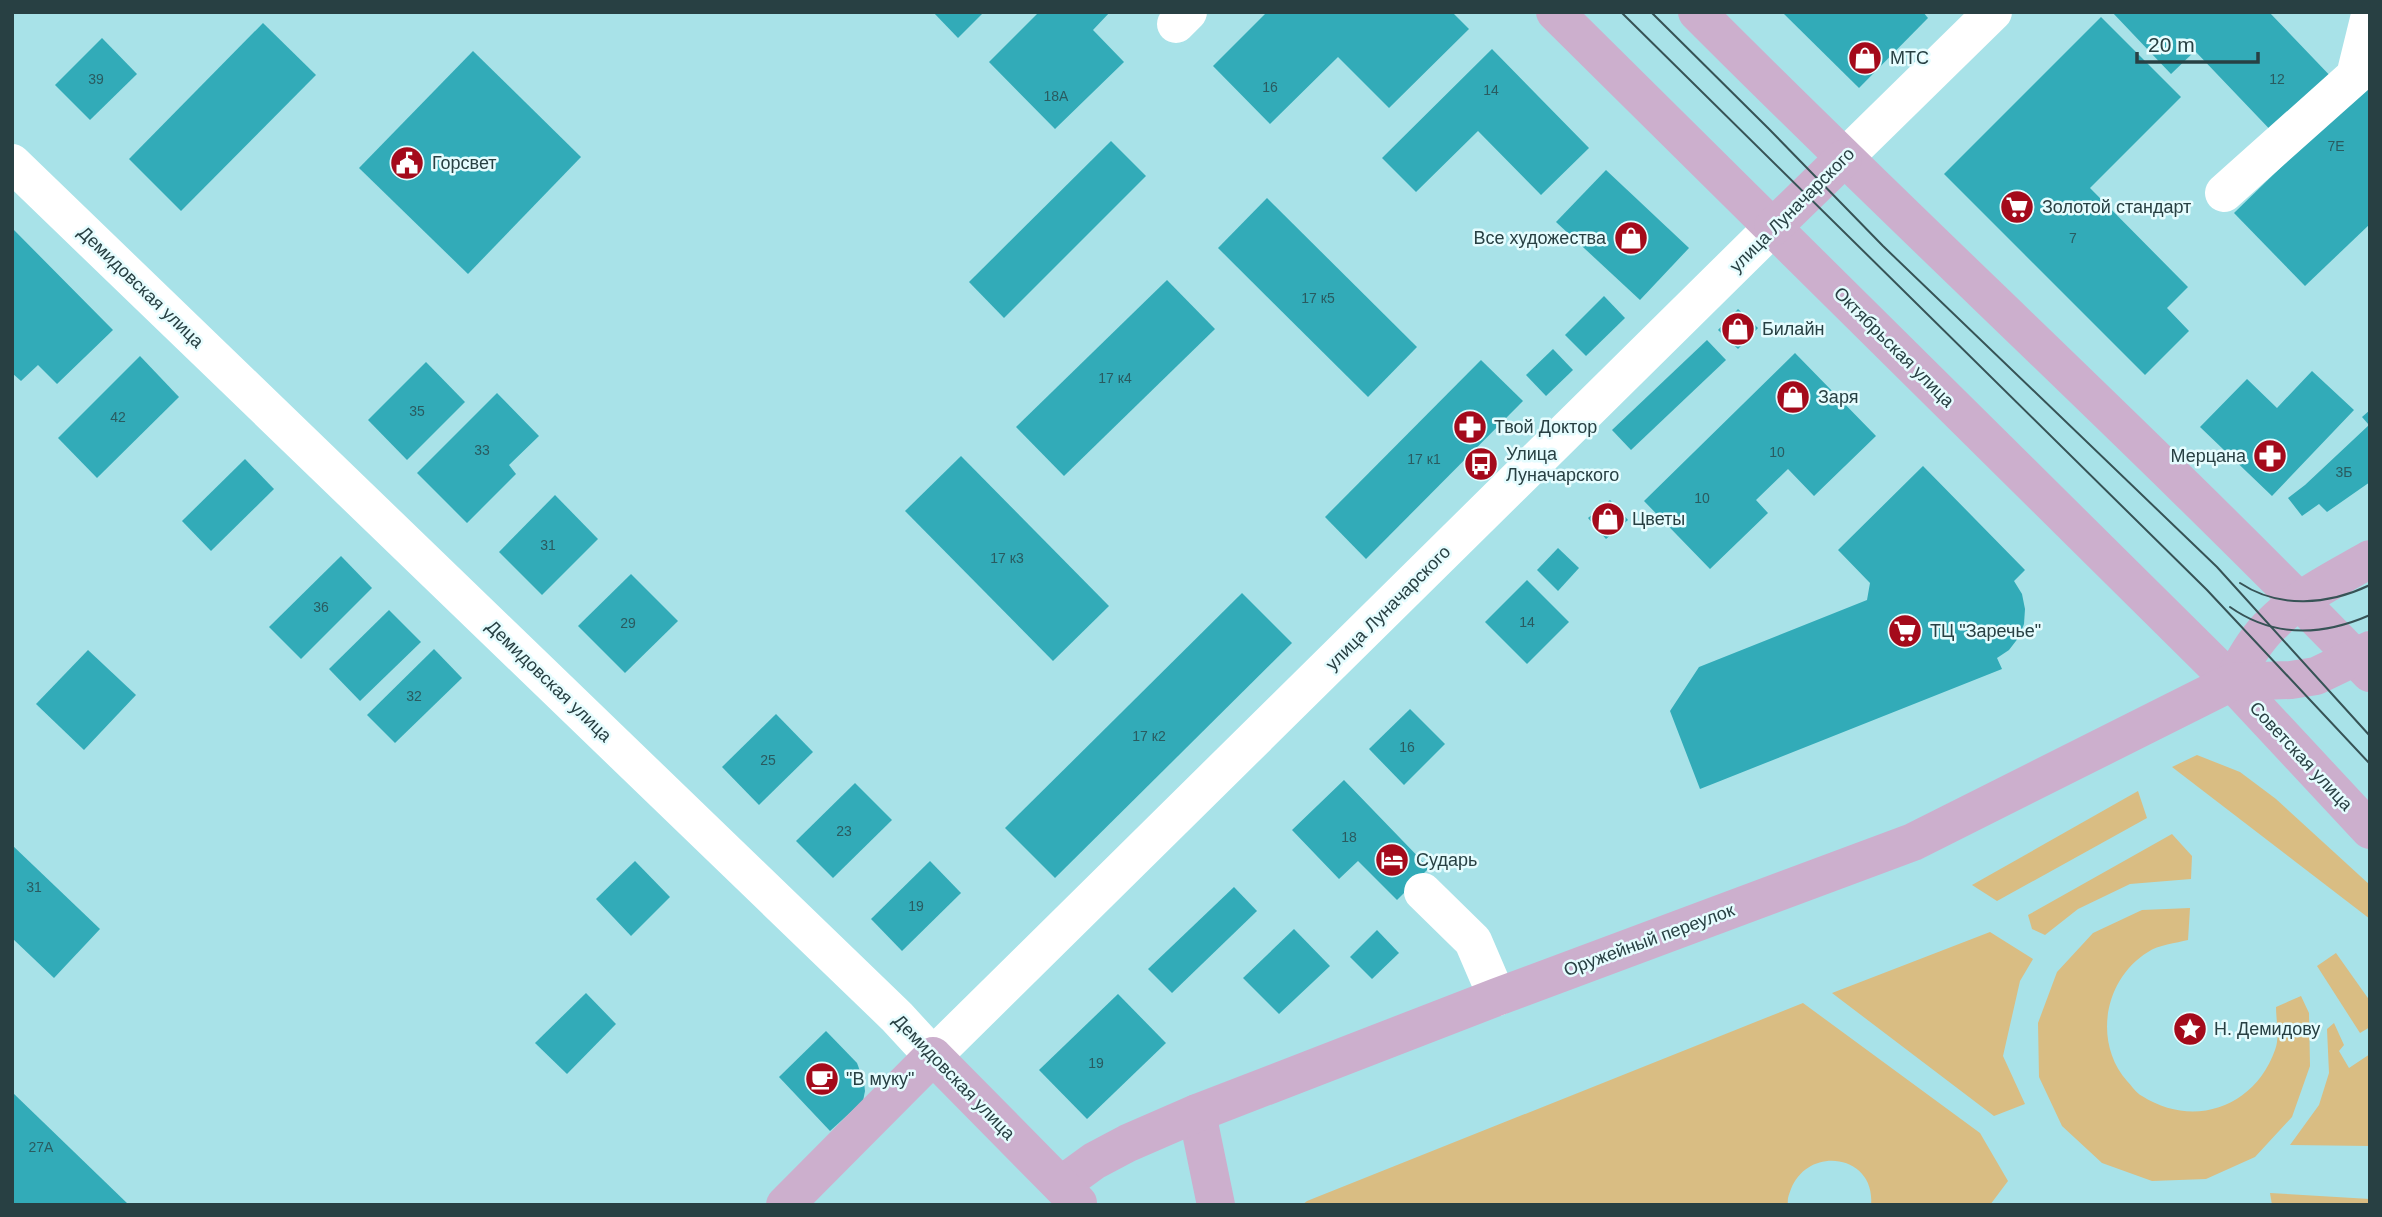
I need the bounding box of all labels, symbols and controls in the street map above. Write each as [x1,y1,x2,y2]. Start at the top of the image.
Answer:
scale bar [2137,21,2258,65]
text: 20 m [2148,33,2195,56]
shop icon: МТС [1846,39,1884,77]
place label: МТС [1890,48,1929,68]
house number: 39 [88,71,104,87]
house number: 12 [2269,71,2285,87]
house number: 16 [1262,79,1278,95]
house number: 14 [1483,82,1499,98]
house number: 18А [1044,88,1069,104]
house number: 7Е [2327,138,2345,154]
public building icon: Горсвет [388,144,426,182]
street label: улица Луначарского [1726,144,1858,276]
place label: Горсвет [432,153,497,173]
supermarket icon: Золотой стандарт [1998,188,2036,226]
place label: Золотой стандарт [2042,197,2191,217]
shop icon: Все художества [1612,219,1650,257]
street label: Демидовская улица [74,222,208,353]
place label: Все художества [1474,228,1607,248]
house number: 7 [2069,230,2077,246]
street label: Октябрьская улица [1830,283,1959,412]
house number: 17 к5 [1301,290,1335,306]
shop icon: Билайн [1719,310,1757,348]
place label: Билайн [1762,319,1824,339]
house number: 17 к4 [1098,370,1132,386]
shop icon: Заря [1774,378,1812,416]
place label: Заря [1818,387,1858,407]
house number: 35 [409,403,425,419]
pharmacy icon: Твой Доктор [1451,408,1489,446]
house number: 42 [110,409,126,425]
place label: Твой Доктор [1494,417,1597,437]
pharmacy icon: Мерцана [2251,437,2289,475]
house number: 33 [474,442,490,458]
place label: Улица Луначарского [1506,444,1619,485]
house number: 10 [1769,444,1785,460]
bus stop icon: Улица Луначарского [1462,445,1500,483]
place label: Мерцана [2171,446,2247,466]
house number: 17 к1 [1407,451,1441,467]
house number: 3Б [2336,464,2352,480]
house number: 10 [1694,490,1710,506]
shop icon: Цветы [1589,500,1627,538]
place label: Цветы [1632,509,1685,529]
house number: 31 [540,537,556,553]
street label: улица Луначарского [1322,542,1454,674]
house number: 17 к3 [990,550,1024,566]
house number: 36 [313,599,329,615]
supermarket icon: ТЦ "Заречье" [1886,612,1924,650]
house number: 14 [1519,614,1535,630]
house number: 29 [620,615,636,631]
street label: Демидовская улица [482,616,616,747]
place label: ТЦ "Заречье" [1930,621,2041,641]
house number: 32 [406,688,422,704]
street label: Советская улица [2245,697,2357,815]
house number: 17 к2 [1132,728,1166,744]
house number: 16 [1399,739,1415,755]
house number: 25 [760,752,776,768]
house number: 23 [836,823,852,839]
house number: 18 [1341,829,1357,845]
hotel icon: Сударь [1373,841,1411,879]
place label: Сударь [1416,850,1477,870]
house number: 31 [26,879,42,895]
house number: 19 [908,898,924,914]
street label: Оружейный переулок [1561,900,1737,980]
street label: Демидовская улица [889,1010,1020,1144]
place icon: Н. Демидову [2171,1010,2209,1048]
place label: Н. Демидову [2214,1019,2320,1039]
house number: 19 [1088,1055,1104,1071]
cafe icon: "В муку" [803,1060,841,1098]
place label: "В муку" [846,1069,914,1089]
house number: 27А [29,1139,54,1155]

